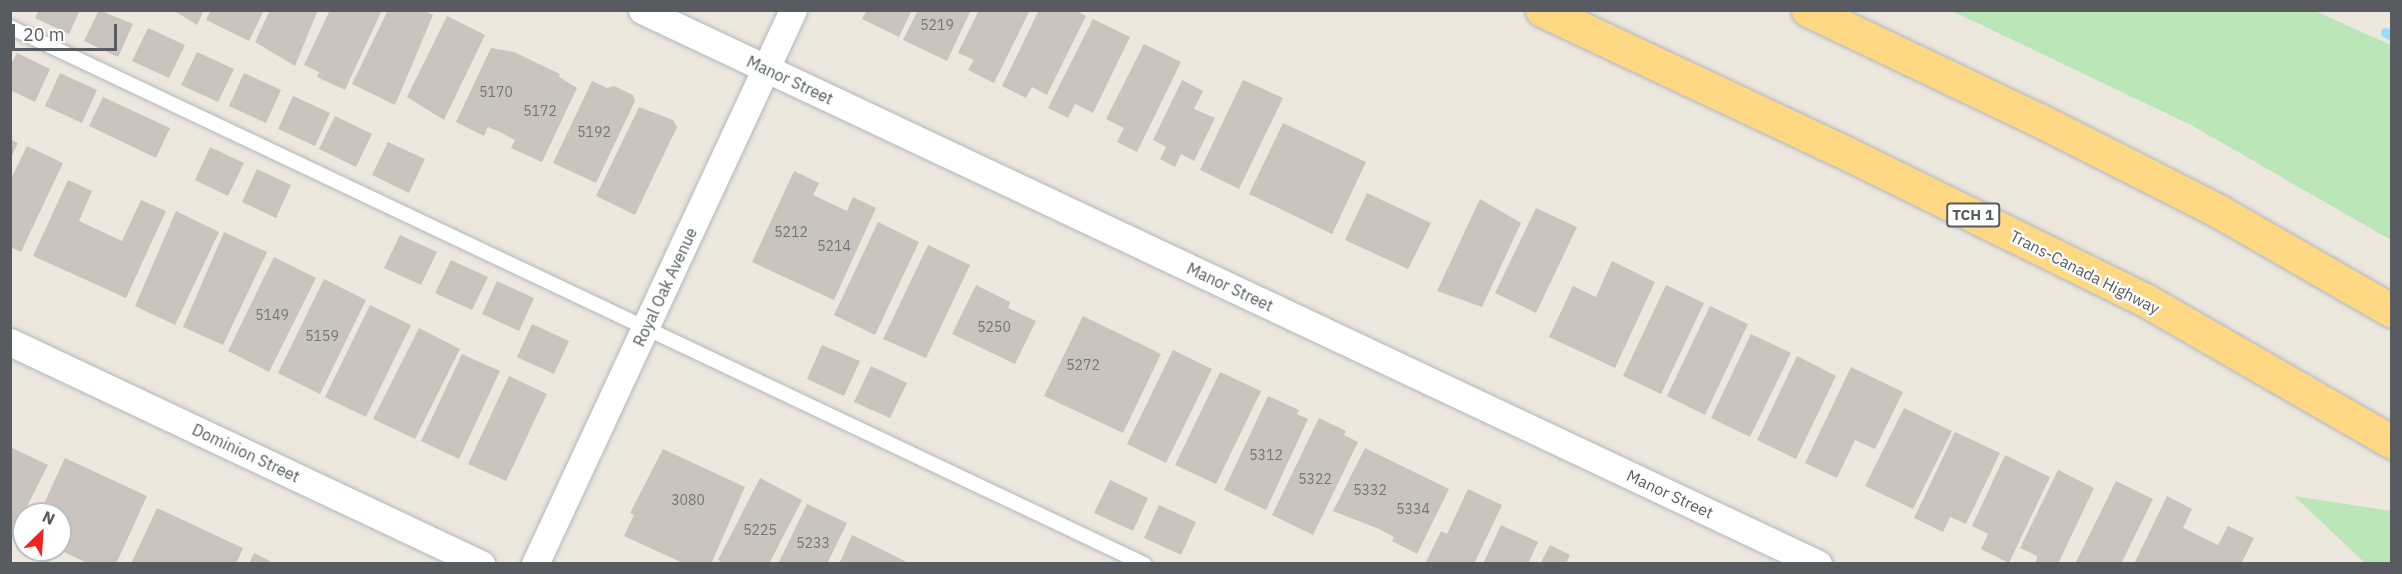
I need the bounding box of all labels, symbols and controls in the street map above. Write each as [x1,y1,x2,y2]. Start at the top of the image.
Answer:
scale bar [15,12,120,50]
house number: 5219 [920,17,954,33]
text: 20 m [23,23,65,46]
street label: Manor Street [744,52,836,108]
house number: 5170 [479,84,513,100]
house number: 5172 [523,103,557,119]
house number: 5192 [577,124,611,140]
road number: TCH 1 [1946,203,2000,227]
house number: 5212 [774,224,808,240]
street label: Royal Oak Avenue [629,225,701,349]
street label: Trans-Canada Highway [2007,226,2163,318]
house number: 5214 [817,238,851,254]
street label: Manor Street [1184,259,1276,315]
house number: 5149 [255,307,289,323]
house number: 5250 [977,319,1011,335]
house number: 5159 [305,328,339,344]
house number: 5272 [1066,357,1100,373]
street label: Dominion Street [189,420,303,486]
house number: 5312 [1249,447,1283,463]
street label: Manor Street [1624,466,1716,522]
house number: 5322 [1298,471,1332,487]
house number: 5332 [1353,482,1387,498]
house number: 3080 [671,492,705,508]
house number: 5334 [1396,501,1430,517]
north arrow [12,502,72,562]
text: N [39,506,58,529]
house number: 5225 [743,522,777,538]
house number: 5233 [796,535,830,551]

